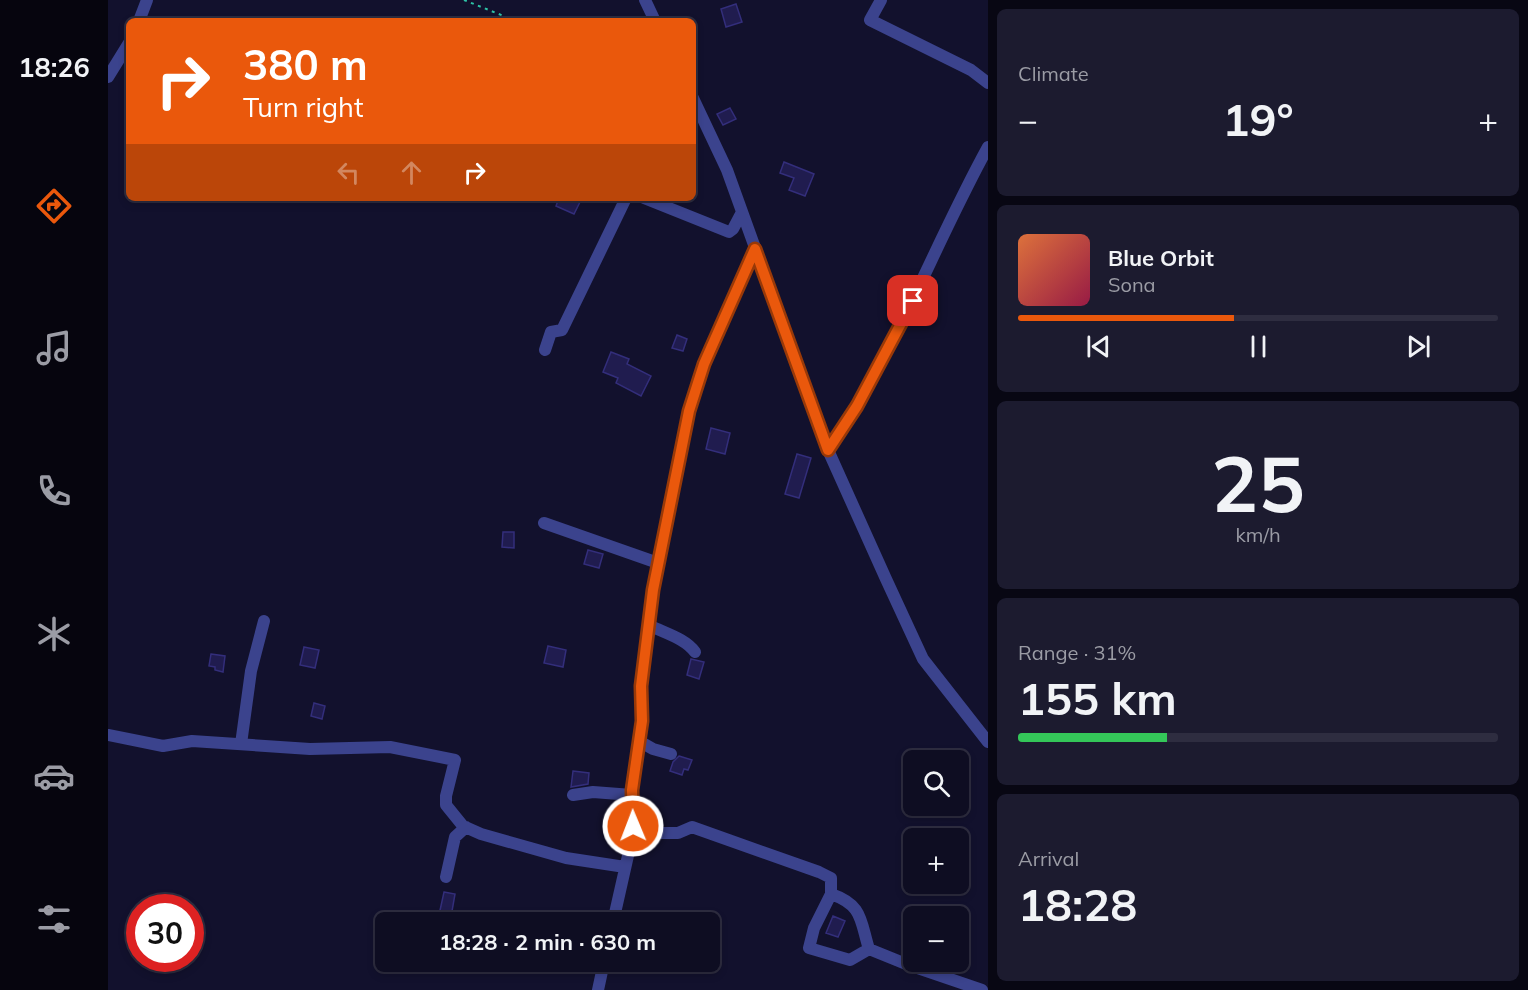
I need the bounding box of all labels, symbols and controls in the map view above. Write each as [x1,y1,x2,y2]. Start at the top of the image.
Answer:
text: 380 m [243,38,368,91]
icon: right [144,42,222,120]
text: 18:26 [18,50,90,84]
text: Climate [1018,61,1089,86]
text: Turn right [243,90,363,124]
text: 19° [1222,91,1294,147]
text: − [1018,99,1038,140]
text: + [1478,99,1498,140]
icon: left [332,156,365,189]
icon: ahead [395,156,428,189]
icon: right [458,156,491,189]
icon: directions [33,185,75,227]
text: Blue Orbit [1108,244,1214,272]
text: Sona [1108,272,1156,297]
pin [887,275,938,326]
icon: arrive [896,284,929,317]
icon: music [33,327,75,369]
icon: previous [1082,330,1115,363]
icon: pause [1242,330,1275,363]
icon: next [1402,330,1435,363]
text: 25 [1211,434,1305,532]
icon: phone [33,470,75,512]
text: km/h [1235,522,1281,547]
icon: climate [33,613,75,655]
text: Range · 31% [1018,640,1136,665]
text: 155 km [1018,670,1177,726]
map controls [903,750,969,972]
button: search [903,750,969,816]
icon: car [33,755,75,797]
position arrow [601,794,665,858]
button: + [903,828,969,894]
text: Arrival [1018,846,1079,871]
text: 18:28 [1018,876,1137,932]
speed limit sign: 30 [126,894,204,972]
icon: filters [33,898,75,940]
button: − [903,906,969,972]
text: 18:28 · 2 min · 630 m [439,928,656,956]

